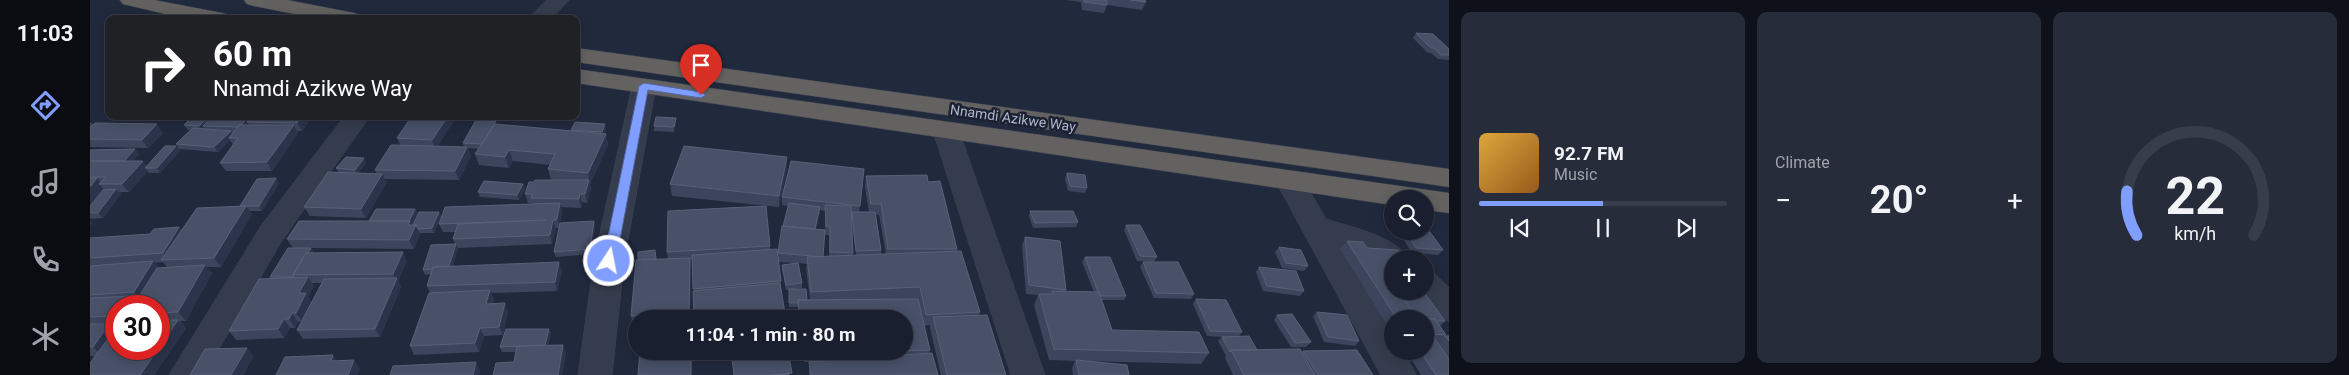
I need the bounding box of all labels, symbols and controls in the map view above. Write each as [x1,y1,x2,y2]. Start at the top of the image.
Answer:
text: 11:03 [17,21,73,46]
text: 60 m [213,34,292,75]
icon: right [130,35,195,100]
pin [680,44,722,95]
icon: arrive [687,51,715,79]
text: Nnamdi Azikwe Way [213,76,412,101]
icon: directions [28,88,63,123]
street label: Nnamdi Azikwe Way [949,101,1077,135]
text: 92.7 FM [1554,142,1624,165]
text: Climate [1775,153,1830,172]
icon: music [28,165,63,200]
text: Music [1554,165,1597,184]
text: 22 [2165,166,2225,227]
text: 20° [1870,178,1928,222]
text: − [1775,184,1791,217]
text: + [2007,184,2023,217]
map controls [1384,190,1434,360]
button: search [1384,190,1434,240]
icon: previous [1506,214,1534,242]
icon: pause [1589,214,1617,242]
icon: next [1672,214,1700,242]
text: km/h [2174,223,2216,244]
position arrow [582,234,634,286]
icon: phone [28,242,63,277]
button: + [1384,250,1434,300]
speed limit sign: 30 [105,295,170,360]
button: − [1384,310,1434,360]
icon: climate [28,319,63,354]
text: 11:04 · 1 min · 80 m [685,323,856,346]

